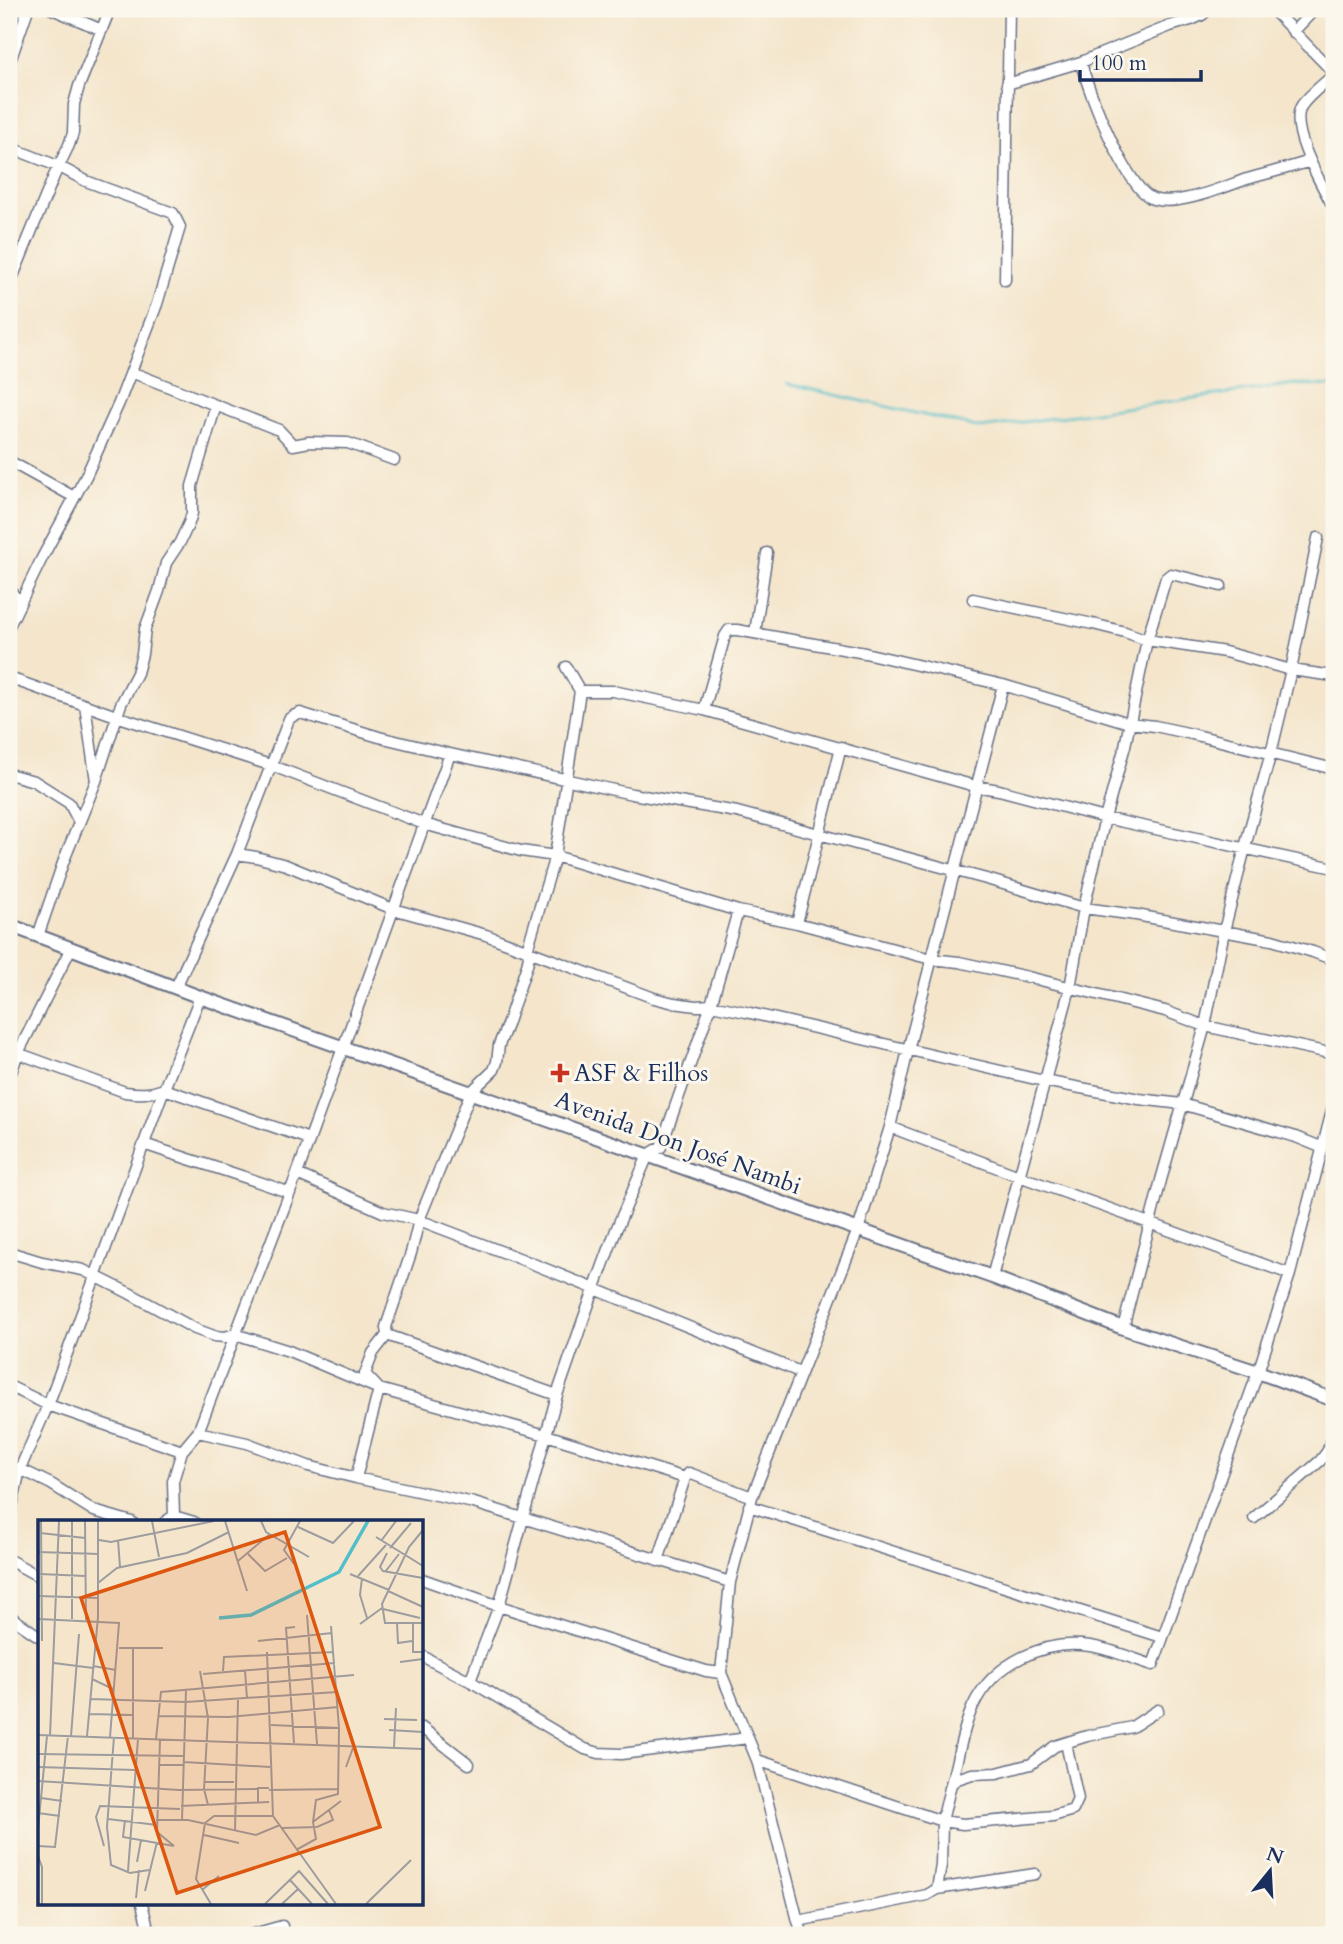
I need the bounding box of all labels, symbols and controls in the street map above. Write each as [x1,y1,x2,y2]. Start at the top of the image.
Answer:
scale bar [1080,38,1201,82]
text: 100 m [1091,49,1147,78]
place label: ASF & Filhos [574,1057,708,1090]
marker: ASF & Filhos [552,1065,568,1081]
street label: Avenida Don José Nambi [550,1083,806,1203]
inset map [38,1520,424,1906]
north arrow [1234,1836,1304,1906]
text: N [1263,1841,1287,1871]

